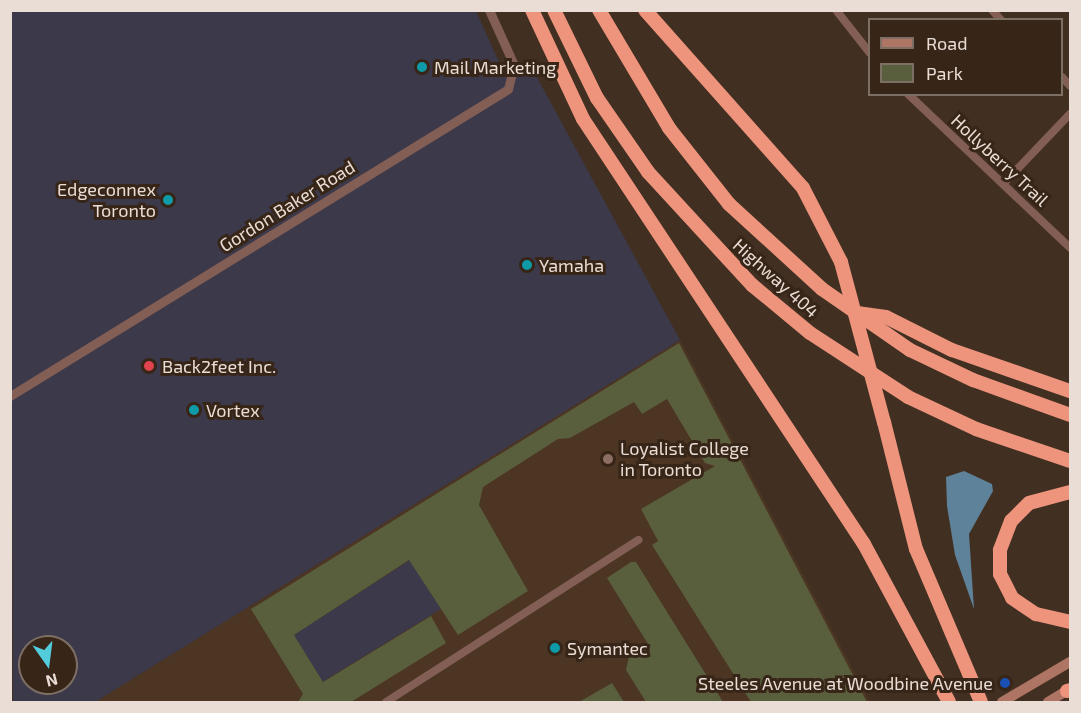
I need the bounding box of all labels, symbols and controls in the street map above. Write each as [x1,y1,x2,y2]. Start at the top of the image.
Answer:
legend [868,18,1063,96]
text: Road [926,32,967,54]
place label: Mail Marketing [434,56,557,78]
marker: Mail Marketing [415,60,429,74]
text: Park [926,62,963,84]
street label: Hollyberry Trail [947,109,1053,211]
street label: Gordon Baker Road [215,156,359,256]
place label: Edgeconnex Toronto [57,179,156,222]
marker: Edgeconnex Toronto [161,193,175,207]
street label: Highway 404 [729,234,823,322]
place label: Yamaha [539,254,604,276]
marker: Yamaha [520,258,534,272]
place label: Back2feet Inc. [162,355,276,377]
marker: Back2feet Inc. [140,357,158,375]
place label: Vortex [206,399,260,421]
marker: Vortex [187,403,201,417]
place label: Loyalist College in Toronto [620,438,749,480]
marker: Loyalist College in Toronto [601,452,615,466]
north arrow [18,635,78,695]
place label: Symantec [567,637,648,659]
marker: Symantec [548,641,562,655]
text: N [44,670,60,692]
place label: Steeles Avenue at Woodbine Avenue [697,672,993,694]
marker: Steeles Avenue at Woodbine Avenue [998,676,1012,690]

